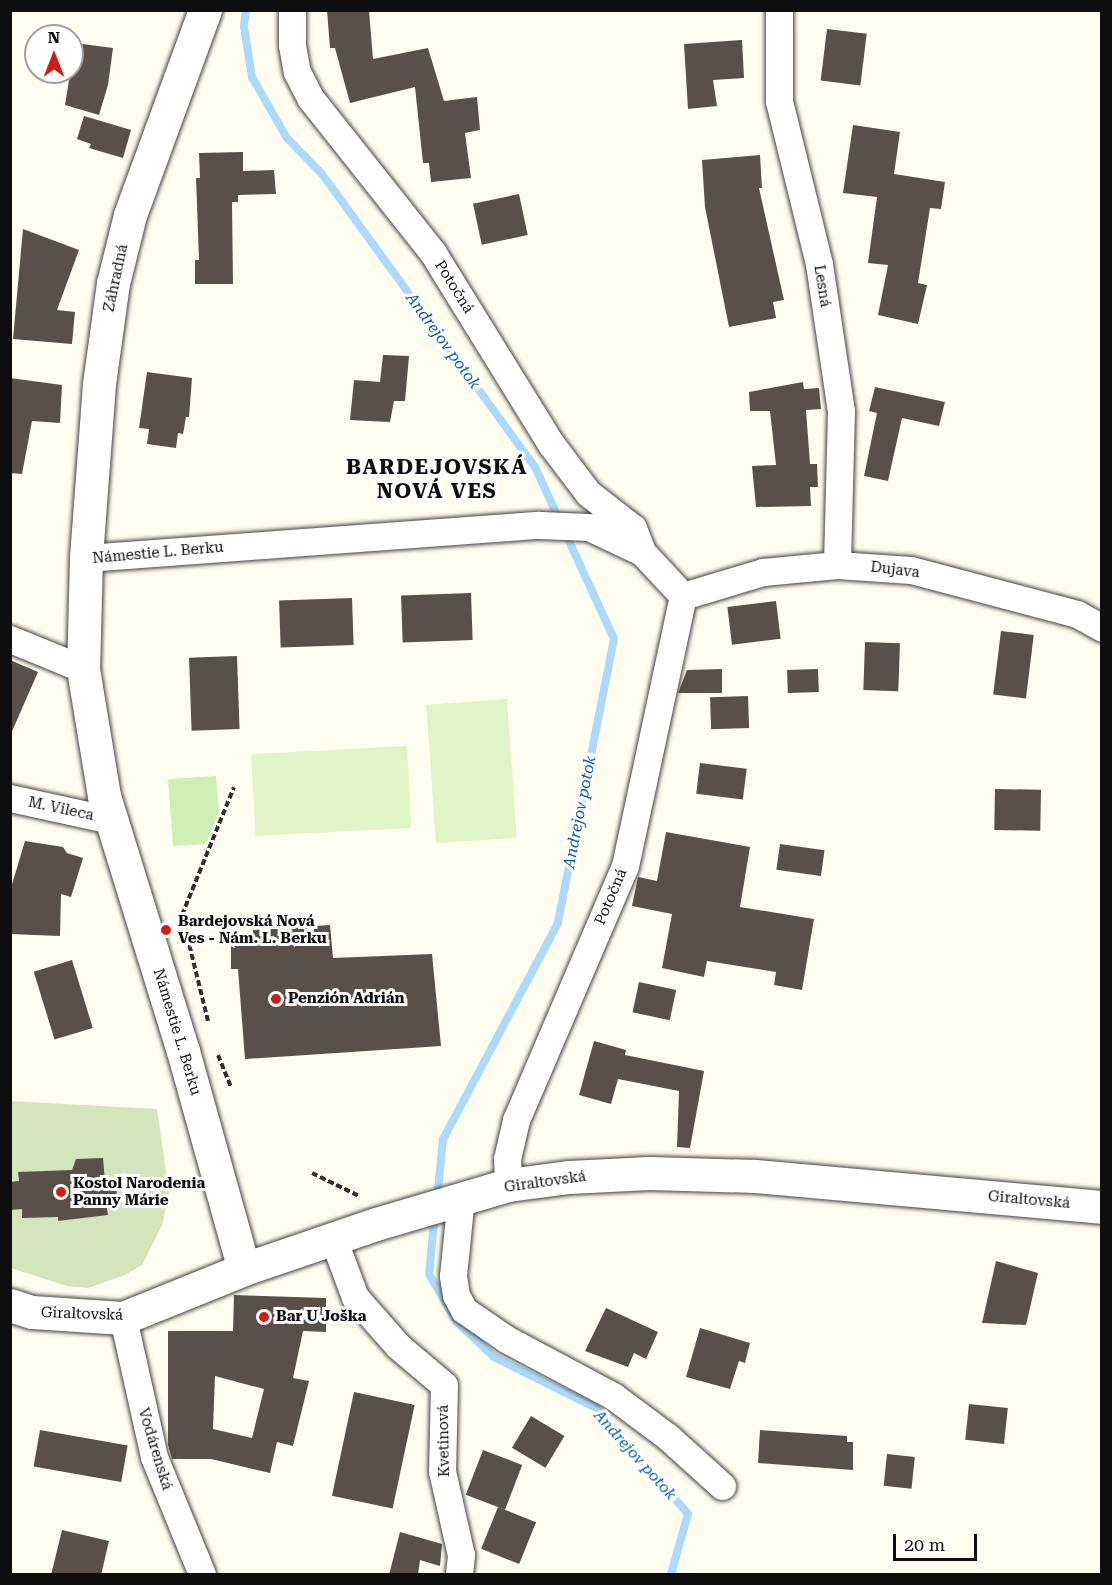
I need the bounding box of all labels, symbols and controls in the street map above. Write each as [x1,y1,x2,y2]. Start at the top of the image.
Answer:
north arrow [24,24,84,84]
text: N [48,28,60,47]
street label: Záhradná [100,243,132,313]
street label: Potočná [431,257,477,317]
street label: Lesná [810,264,834,308]
water label: Andrejov potok [402,289,484,393]
district label: BARDEJOVSKÁ NOVÁ VES [346,454,528,504]
street label: Námestie L. Berku [92,538,224,568]
street label: Dujava [869,558,921,582]
water label: Andrejov potok [560,754,600,870]
street label: M. Vileca [27,793,95,825]
street label: Potočná [591,866,631,928]
place label: Bardejovská Nová Ves - Nám. L. Berku [178,912,327,947]
marker: Bardejovská Nová Ves - Nám. L. Berku [159,923,173,937]
street label: Námestie L. Berku [149,966,205,1098]
place label: Penzión Adrián [288,990,405,1008]
marker: Penzión Adrián [269,992,283,1006]
street label: Giraltovská [503,1167,587,1197]
place label: Kostol Narodenia Panny Márie [73,1174,205,1209]
marker: Kostol Narodenia Panny Márie [54,1185,68,1199]
street label: Giraltovská [987,1187,1071,1213]
street label: Giraltovská [41,1304,123,1324]
place label: Bar U Joška [276,1308,367,1326]
marker: Bar U Joška [257,1310,271,1324]
street label: Kvetinová [434,1405,454,1477]
street label: Vodárenská [134,1406,176,1492]
water label: Andrejov potok [590,1406,680,1504]
scale bar [896,1522,980,1560]
text: 20 m [904,1534,945,1555]

